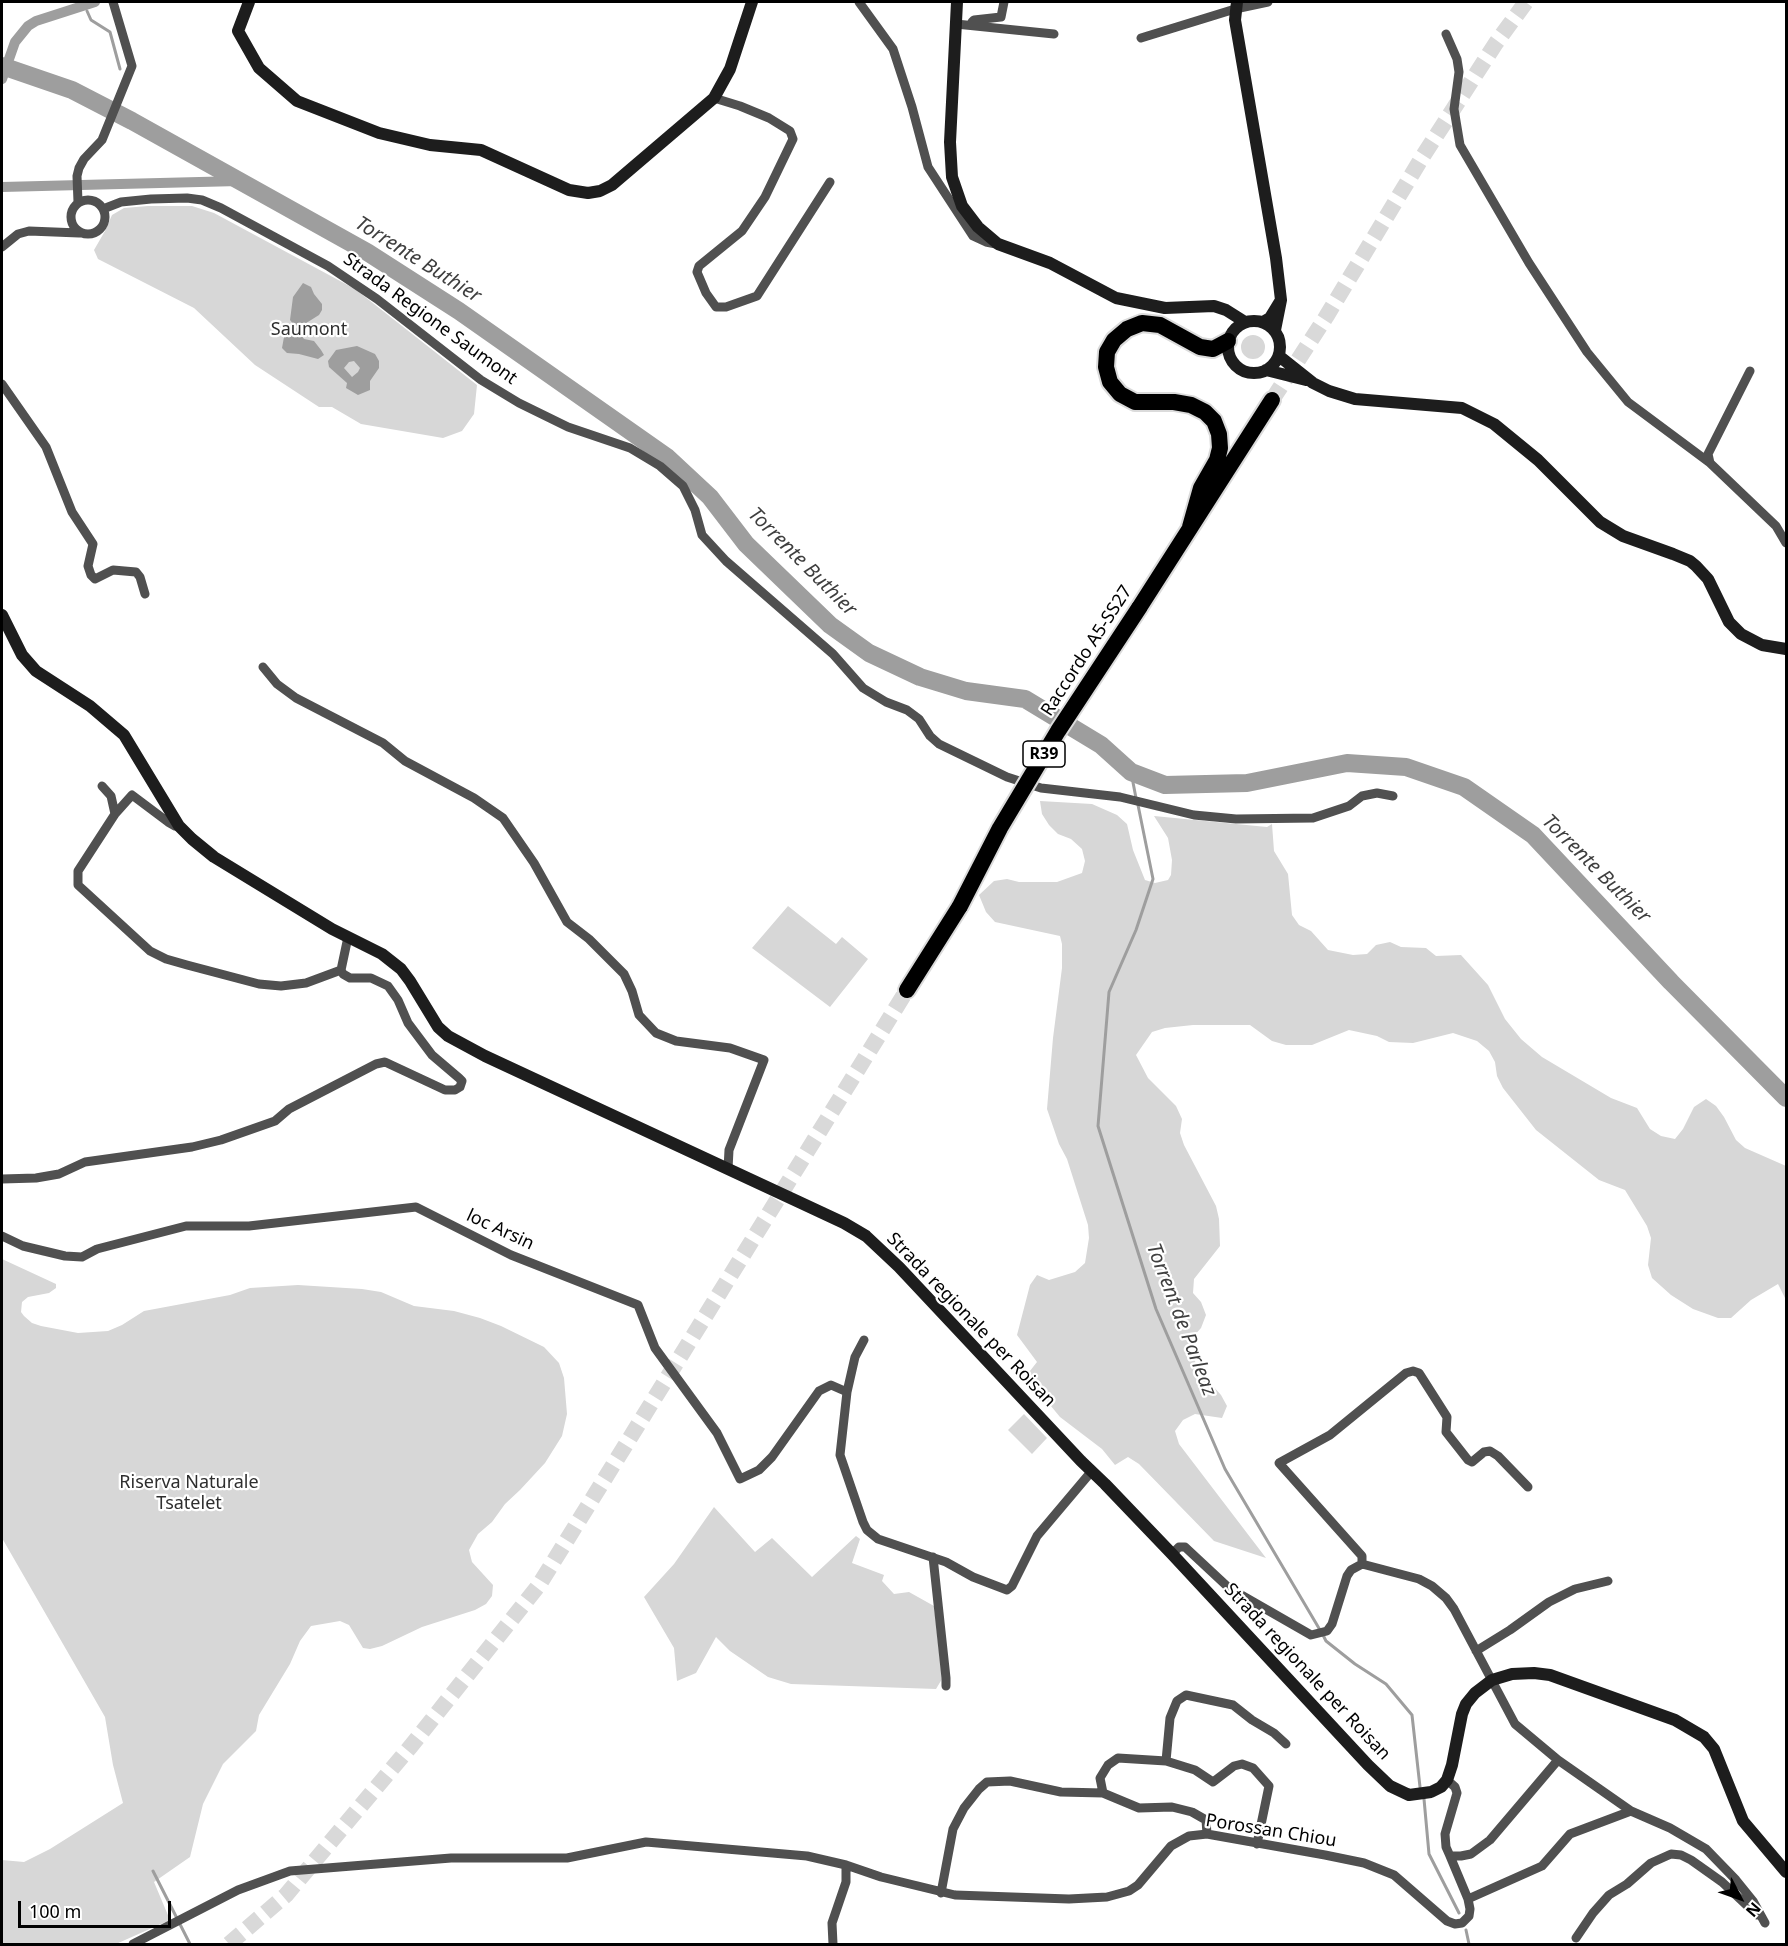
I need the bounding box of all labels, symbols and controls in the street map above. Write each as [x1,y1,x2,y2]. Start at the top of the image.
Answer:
water label: Torrente Buthier [351,212,485,308]
street label: Strada Regione Saumont [339,249,521,389]
park label: Saumont [271,319,347,341]
water label: Torrente Buthier [743,503,861,621]
street label: Raccordo A5-SS27 [1037,582,1137,720]
road number: R39 [1023,741,1065,767]
water label: Torrente Buthier [1537,810,1655,928]
street label: loc Arsin [463,1205,537,1255]
street label: Strada regionale per Roisan [882,1228,1060,1412]
water label: Torrent de Parleaz [1141,1240,1221,1400]
park label: Riserva Naturale Tsatelet [119,1472,259,1514]
street label: Strada regionale per Roisan [1219,1579,1395,1765]
street label: Porossan Chiou [1204,1810,1338,1852]
north arrow [1710,1868,1770,1928]
scale bar [21,1889,174,1927]
text: N [1741,1898,1766,1922]
text: 100 m [29,1899,81,1923]

